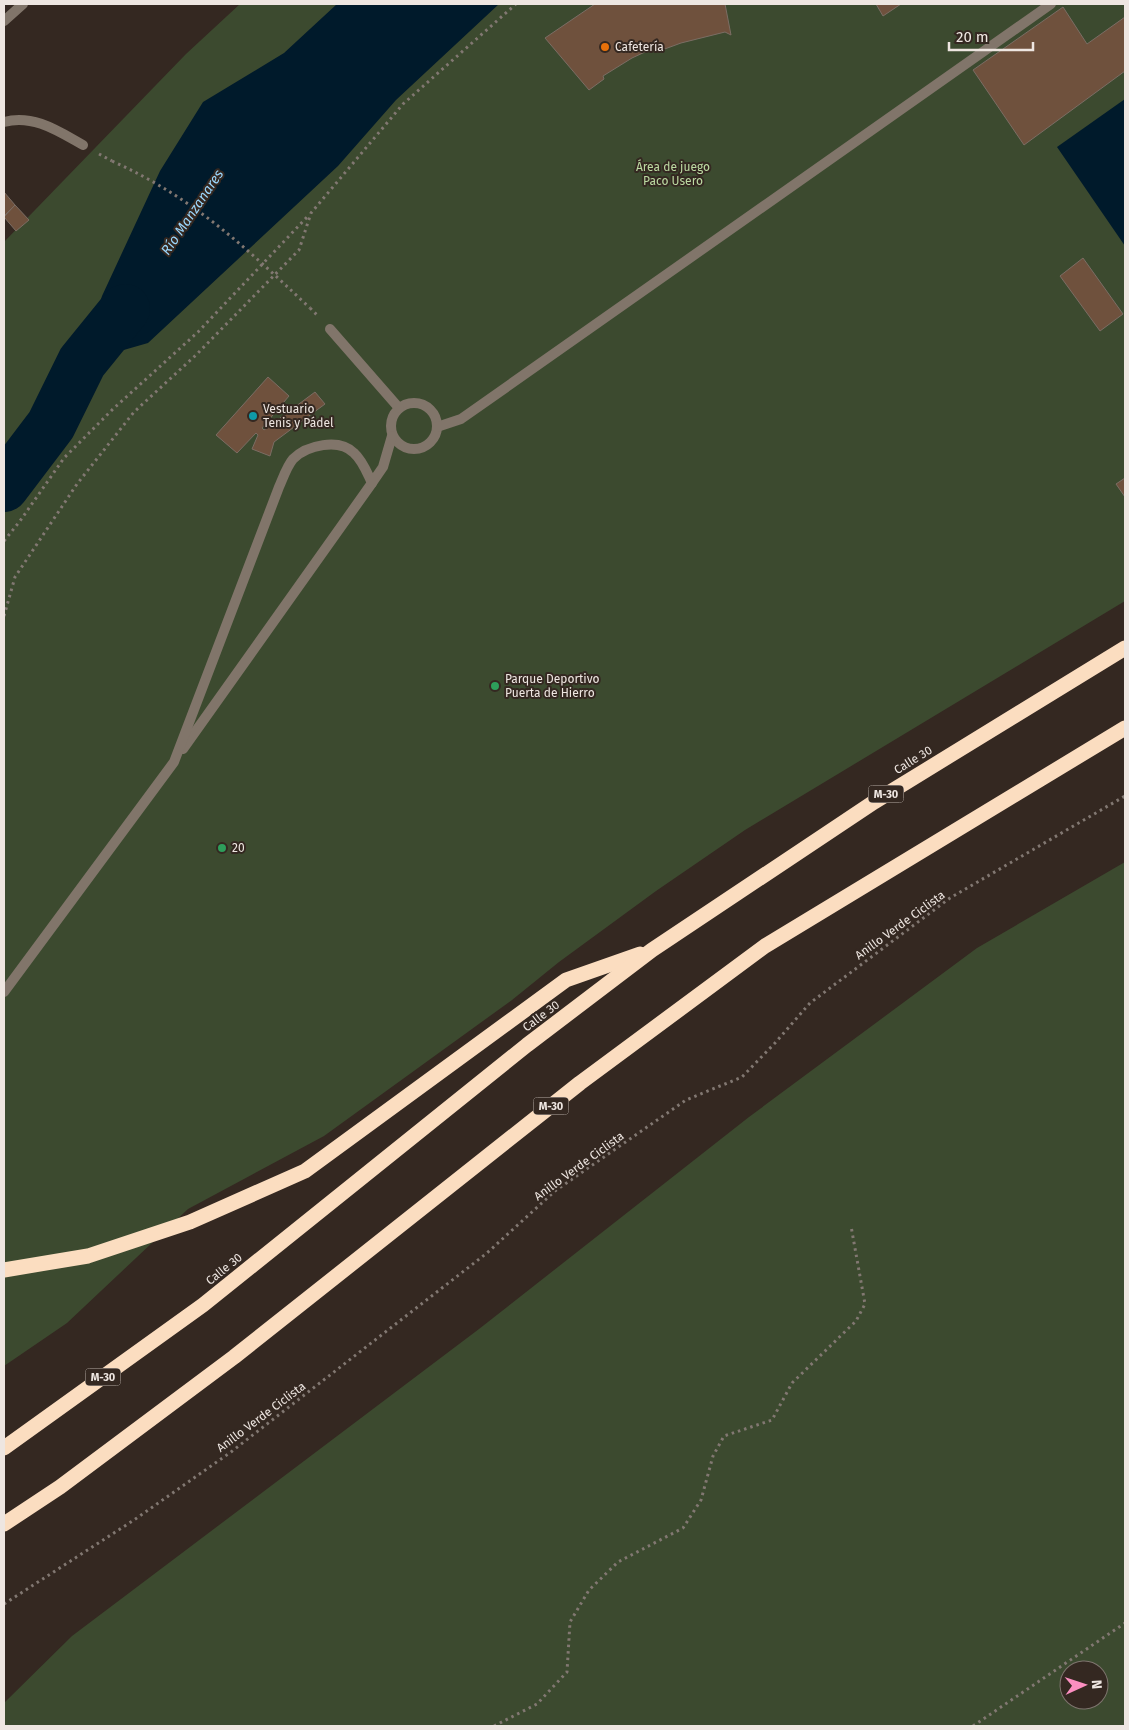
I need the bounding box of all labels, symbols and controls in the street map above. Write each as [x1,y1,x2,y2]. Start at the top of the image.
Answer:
scale bar [949,20,1033,52]
text: 20 m [956,28,989,46]
place label: Cafetería [615,40,664,54]
marker: Cafetería [599,41,611,53]
park label: Área de juego Paco Usero [636,159,710,188]
water label: Río Manzanares [158,166,228,258]
place label: Vestuario Tenis y Pádel [263,402,334,430]
marker: Vestuario Tenis y Pádel [247,410,259,422]
place label: Parque Deportivo Puerta de Hierro [505,672,600,700]
marker: Parque Deportivo Puerta de Hierro [489,680,501,692]
street label: Calle 30 [891,743,935,777]
road number: M-30 [868,786,904,802]
place label: 20 [232,841,245,855]
marker: 20 [216,842,228,854]
street label: Anillo Verde Ciclista [852,888,948,962]
street label: Calle 30 [520,997,562,1034]
road number: M-30 [534,1098,568,1114]
street label: Anillo Verde Ciclista [531,1129,627,1203]
street label: Calle 30 [203,1250,245,1288]
road number: M-30 [86,1368,120,1385]
street label: Anillo Verde Ciclista [214,1379,308,1455]
north arrow [1059,1660,1109,1710]
text: N [1088,1679,1105,1689]

